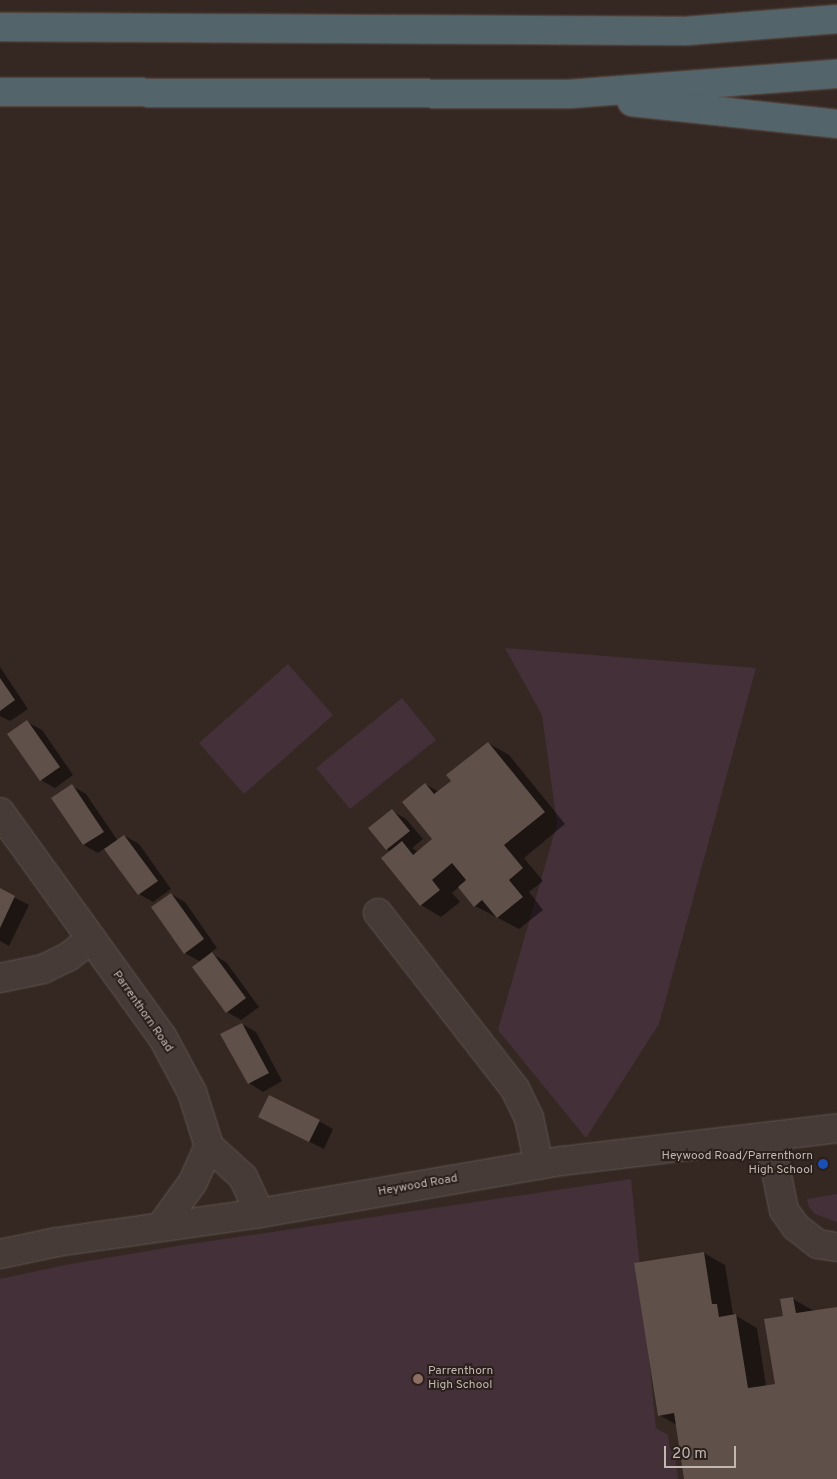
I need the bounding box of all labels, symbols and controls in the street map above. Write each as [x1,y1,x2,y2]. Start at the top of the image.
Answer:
street label: Parrenthorn Road [109,969,175,1055]
place label: Heywood Road/Parrenthorn High School [661,1150,813,1178]
marker: Heywood Road/Parrenthorn High School [817,1158,829,1170]
street label: Heywood Road [377,1172,459,1200]
place label: Parrenthorn High School [428,1365,493,1393]
marker: Parrenthorn High School [412,1373,424,1385]
scale bar [667,1436,740,1468]
text: 20 m [672,1445,707,1464]

